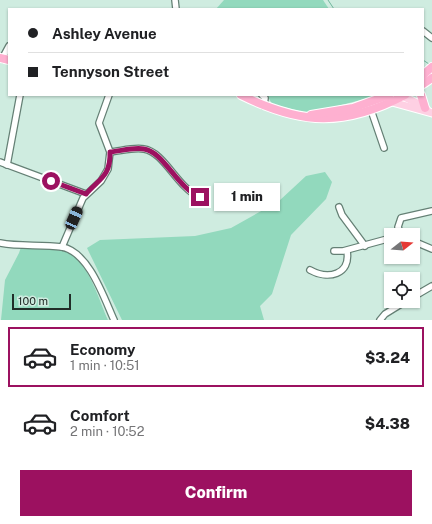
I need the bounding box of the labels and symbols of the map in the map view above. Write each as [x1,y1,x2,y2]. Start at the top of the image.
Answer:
route start [42,172,60,190]
callout: 1 min [214,183,280,211]
route end [191,188,209,206]
car [64,205,84,231]
north arrow [384,228,420,264]
scale bar [12,292,71,311]

